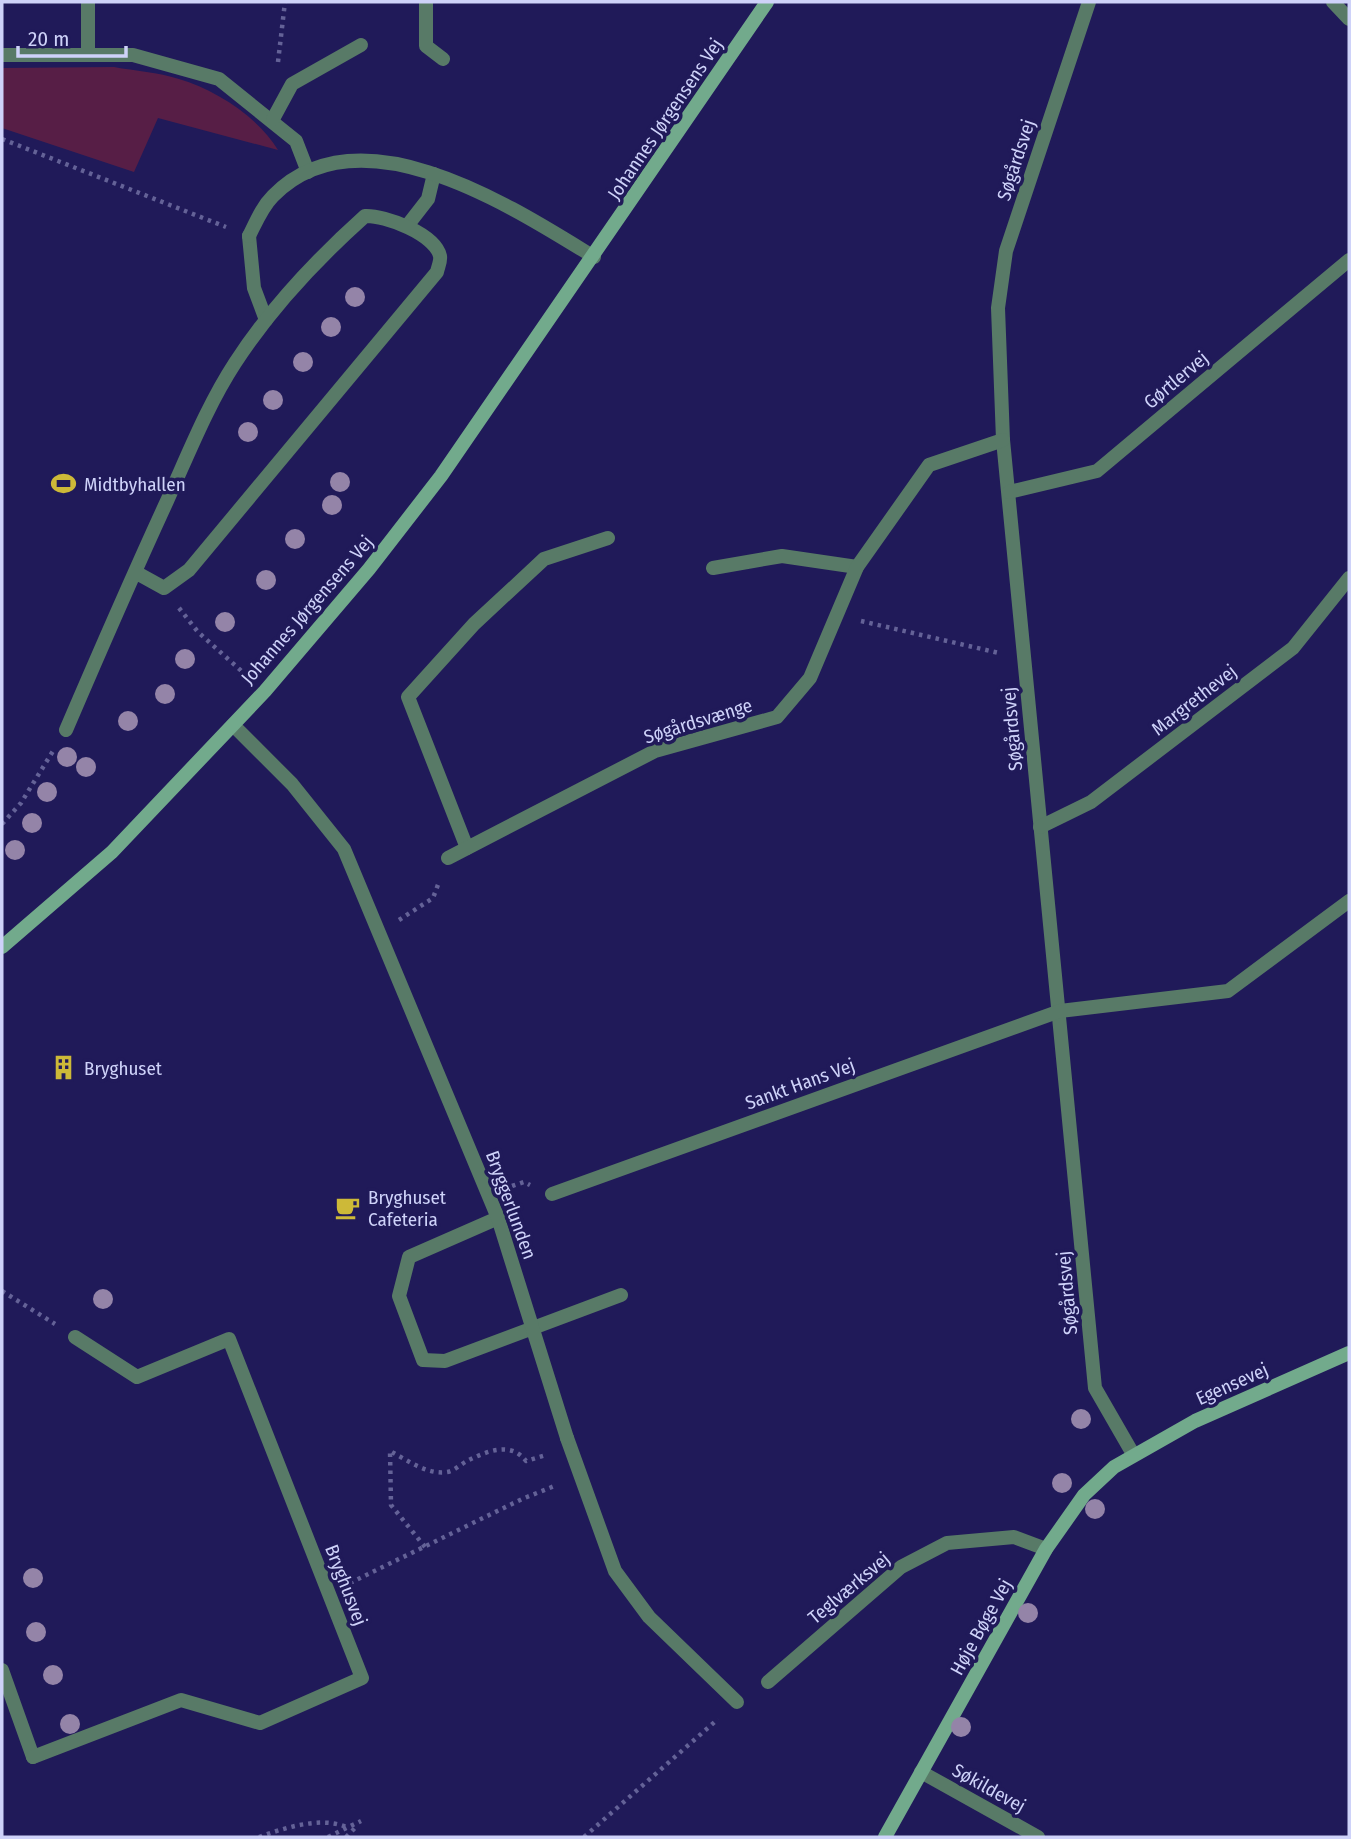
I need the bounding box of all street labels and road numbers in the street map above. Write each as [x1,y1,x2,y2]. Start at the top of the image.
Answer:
street label: Johannes Jørgensens Vej [602,34,728,204]
street label: Søgårdsvej [992,117,1040,203]
street label: Gørtlervej [1139,346,1213,414]
street label: Johannes Jørgensens Vej [236,531,378,689]
street label: Margrethevej [1147,660,1241,740]
street label: Søgårdsvej [997,686,1027,772]
street label: Søgårdsvænge [641,694,755,748]
street label: Sankt Hans Vej [742,1054,858,1114]
street label: Bryggerlunden [481,1148,541,1262]
street label: Søgårdsvej [1052,1250,1082,1336]
street label: Egensevej [1192,1358,1272,1410]
street label: Bryghusvej [320,1541,372,1629]
street label: Teglværksvej [804,1547,894,1629]
street label: Høje Bøge Vej [945,1575,1017,1679]
street label: Søkildevej [948,1759,1030,1817]

